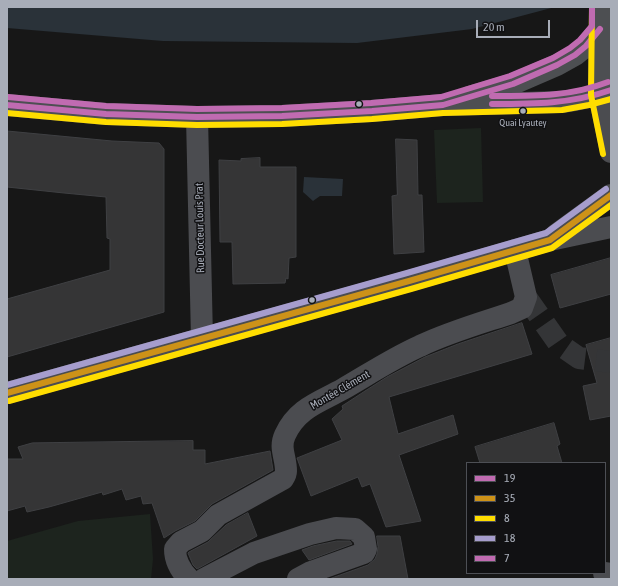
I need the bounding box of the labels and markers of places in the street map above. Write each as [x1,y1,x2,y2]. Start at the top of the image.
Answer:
unlabelled marker [354,99,364,109]
marker: Quai Lyautey [518,106,528,116]
place label: Quai Lyautey [499,117,547,129]
unlabelled marker [307,295,317,305]

